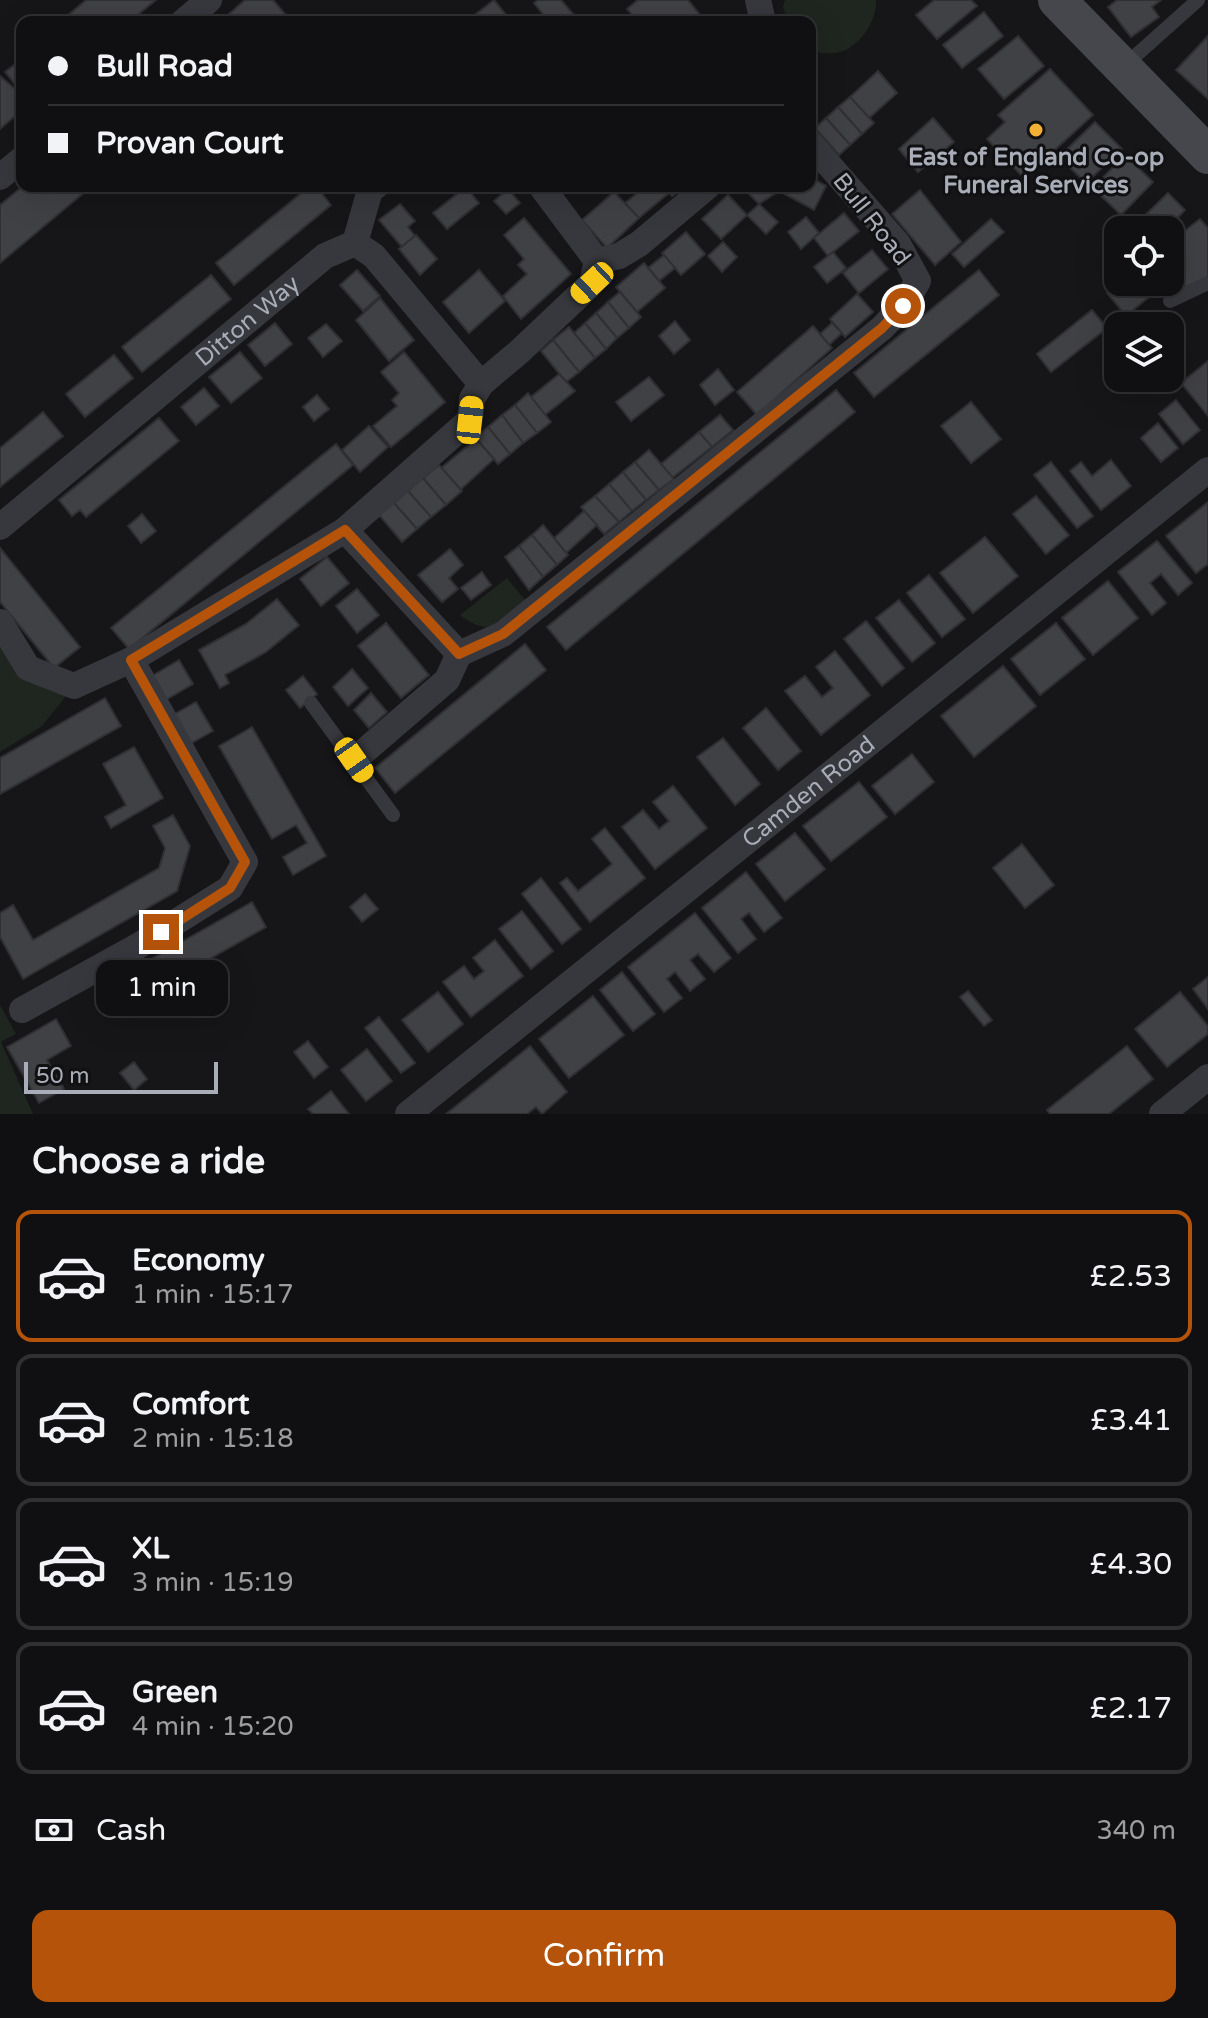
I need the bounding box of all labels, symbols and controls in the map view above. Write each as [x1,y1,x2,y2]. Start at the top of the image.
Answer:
text: Bull Road [96,48,233,85]
marker: East of England Co-op Funeral Services [1027,121,1045,139]
text: Provan Court [96,125,283,162]
place label: East of England Co-op Funeral Services [908,143,1164,200]
street label: Bull Road [826,167,917,271]
map controls [1104,216,1184,392]
button: locate [1104,216,1184,296]
car [566,258,618,308]
street label: Ditton Way [190,269,306,373]
route start [885,288,921,324]
button: layers [1104,312,1184,392]
car [456,395,484,445]
street label: Camden Road [736,730,881,854]
car [330,733,378,787]
route end [143,914,179,950]
callout: 1 min [95,960,227,1016]
text: 1 min [127,972,197,1003]
scale bar [24,1058,218,1094]
text: 50 m [36,1063,90,1089]
text: Choose a ride [32,1140,265,1183]
icon: car [36,1240,108,1312]
text: Economy [132,1242,265,1279]
text: £2.53 [1090,1258,1172,1295]
text: 1 min · 15:17 [132,1279,294,1310]
icon: car [36,1384,108,1456]
text: Comfort [132,1386,250,1423]
text: £3.41 [1090,1402,1172,1439]
text: 2 min · 15:18 [132,1423,294,1454]
icon: car [36,1528,108,1600]
text: XL [132,1530,169,1567]
text: £4.30 [1090,1546,1172,1583]
text: 3 min · 15:19 [132,1567,294,1598]
icon: car [36,1672,108,1744]
text: Green [132,1674,218,1711]
text: £2.17 [1090,1690,1172,1727]
text: 4 min · 15:20 [132,1711,294,1742]
icon: cash [32,1808,76,1852]
text: Cash [96,1812,166,1849]
text: 340 m [1096,1815,1176,1846]
button: Confirm [32,1910,1176,2002]

